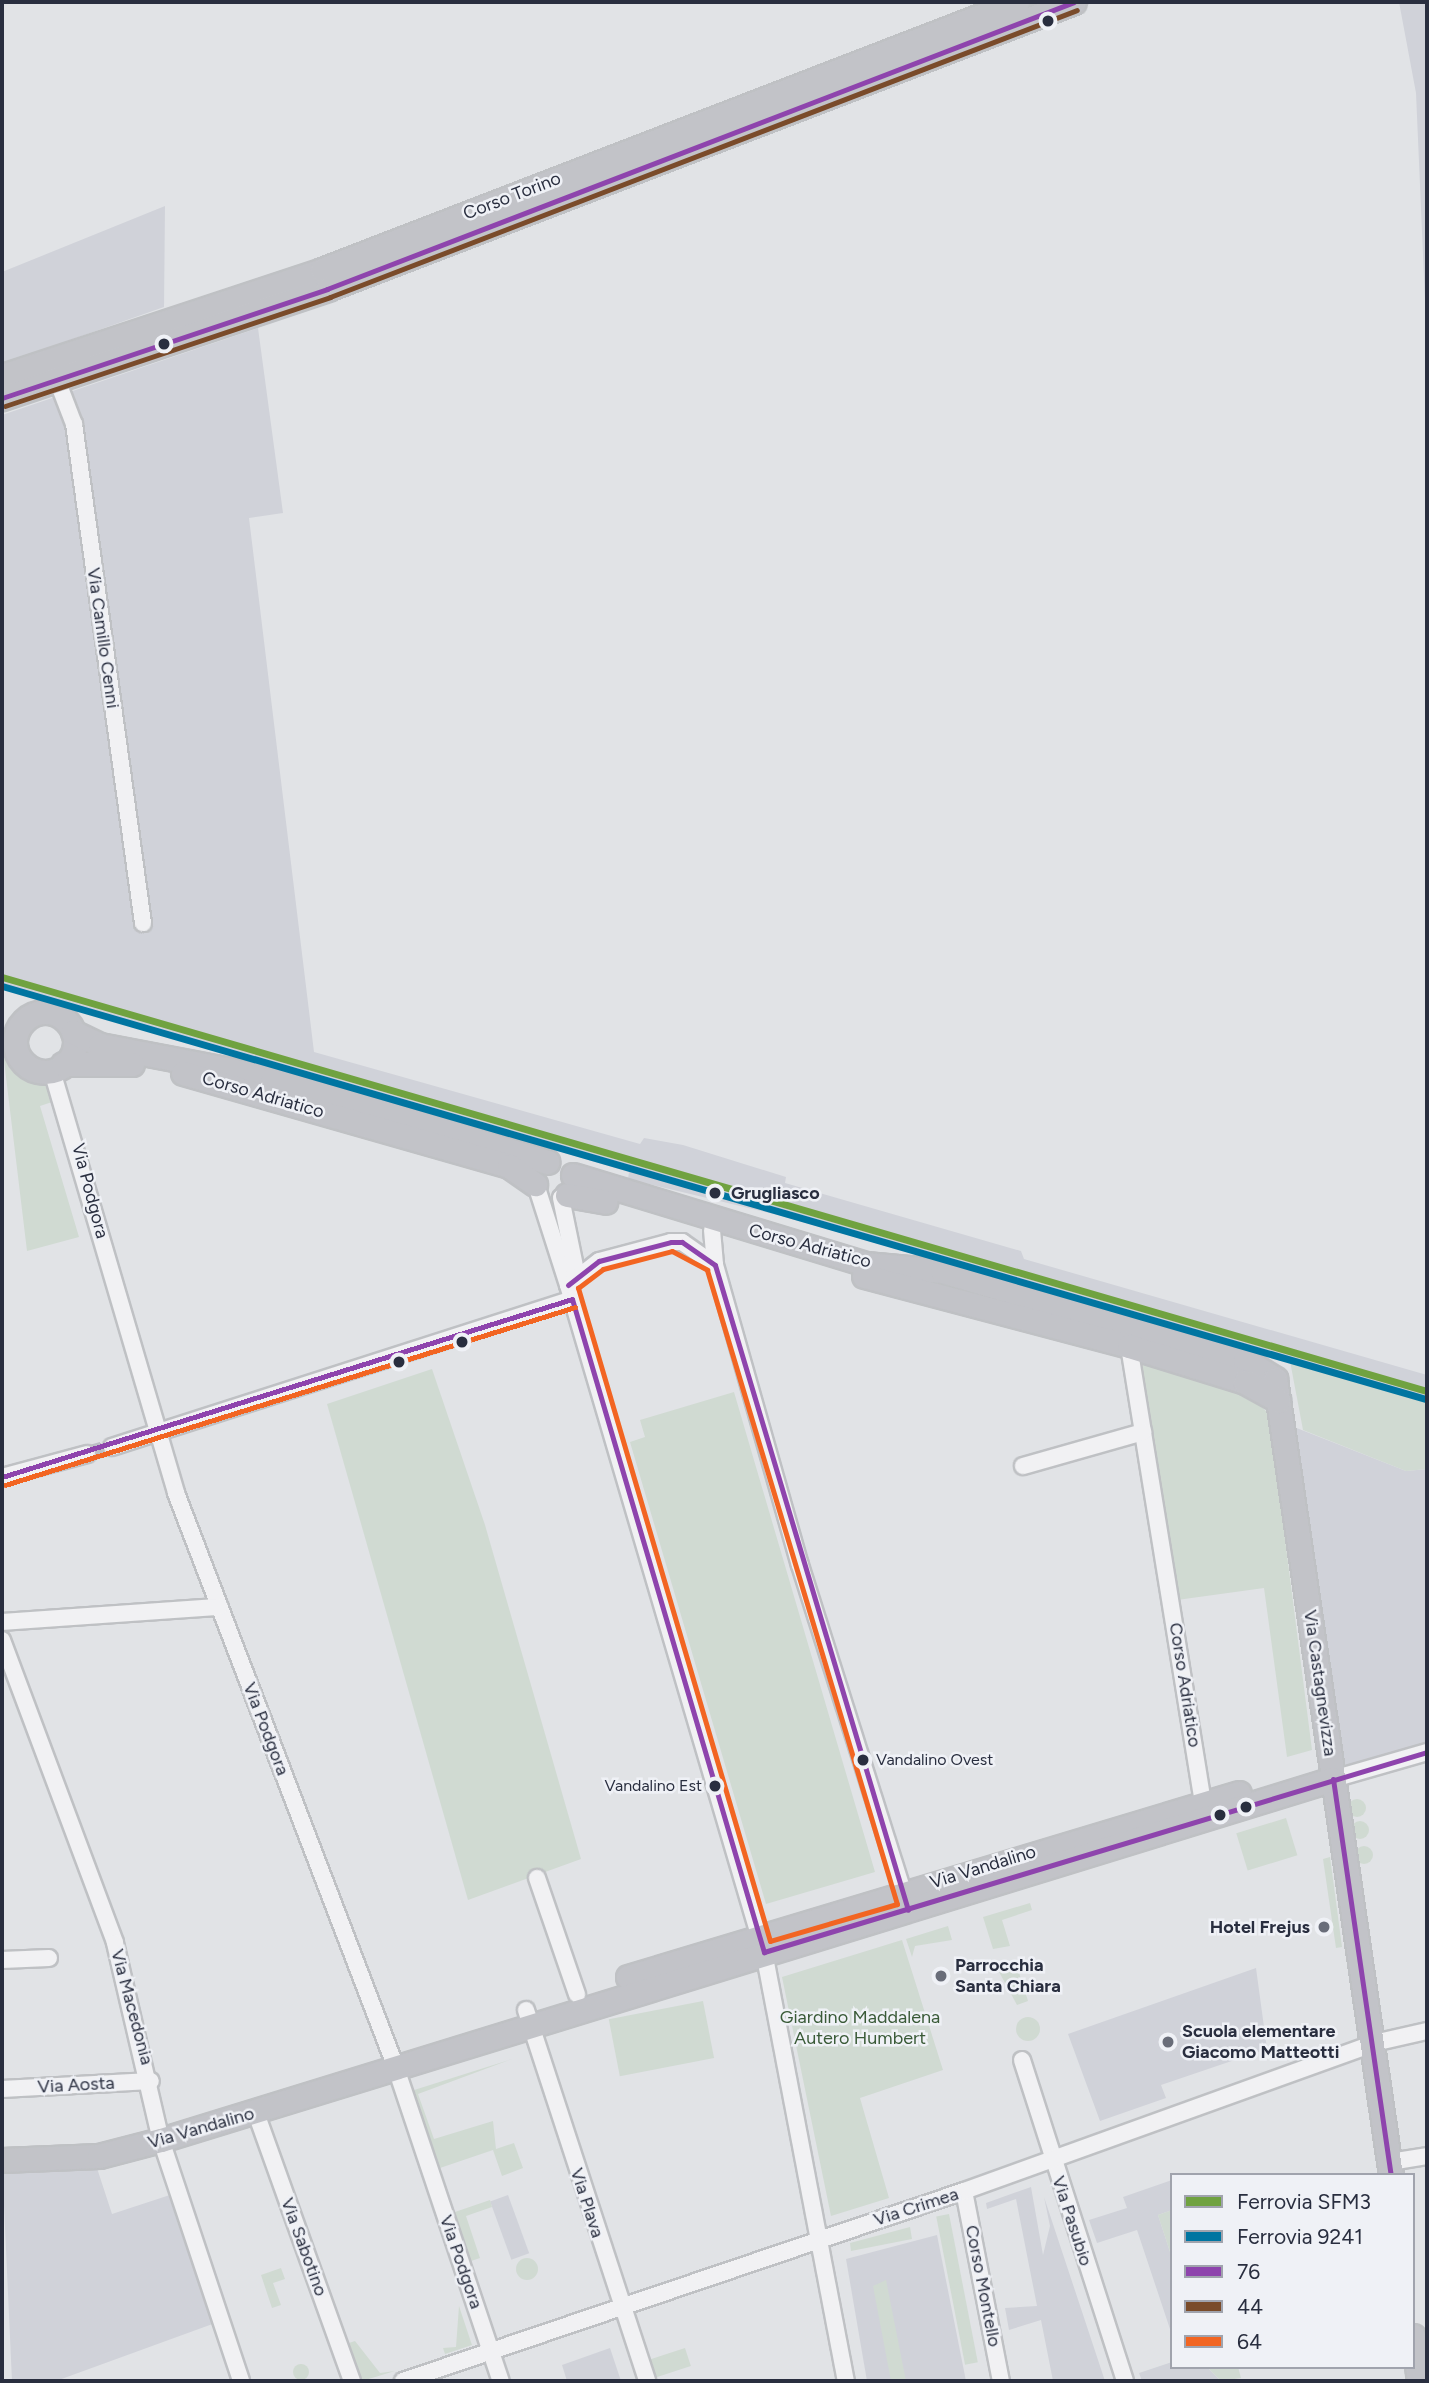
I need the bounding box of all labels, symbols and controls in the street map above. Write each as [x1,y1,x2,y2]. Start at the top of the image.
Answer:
unlabelled marker [1041,14,1055,28]
street label: Corso Torino [460,167,564,225]
unlabelled marker [157,337,171,351]
street label: Via Camillo Cenni [82,566,124,710]
street label: Corso Adriatico [199,1067,327,1123]
street label: Via Podgora [67,1141,113,1241]
place label: Grugliasco [731,1182,820,1204]
marker: Grugliasco [705,1183,725,1203]
street label: Corso Adriatico [746,1219,874,1273]
unlabelled marker [455,1335,469,1349]
unlabelled marker [392,1355,406,1369]
street label: Via Castagnevizza [1299,1609,1341,1757]
street label: Corso Adriatico [1164,1621,1206,1749]
street label: Via Podgora [238,1679,294,1779]
place label: Vandalino Ovest [876,1750,993,1770]
marker: Vandalino Ovest [856,1753,870,1767]
place label: Vandalino Est [605,1776,702,1796]
marker: Vandalino Est [708,1779,722,1793]
unlabelled marker [1239,1800,1253,1814]
unlabelled marker [1213,1808,1227,1822]
street label: Via Vandalino [927,1841,1039,1893]
place label: Hotel Frejus [1210,1916,1310,1938]
marker: Hotel Frejus [1316,1919,1332,1935]
street label: Via Macedonia [106,1947,158,2067]
place label: Parrocchia Santa Chiara [955,1955,1061,1997]
marker: Parrocchia Santa Chiara [933,1968,949,1984]
park label: Giardino Maddalena Autero Humbert [780,2007,940,2050]
place label: Scuola elementare Giacomo Matteotti [1182,2021,1339,2064]
marker: Scuola elementare Giacomo Matteotti [1160,2034,1176,2050]
street label: Via Aosta [37,2072,115,2098]
street label: Via Vandalino [145,2103,257,2153]
street label: Via Plava [566,2165,608,2241]
street label: Via Pasubio [1047,2173,1097,2269]
legend [1170,2173,1415,2369]
street label: Via Crimea [871,2183,961,2231]
text: Ferrovia SFM3 [1237,2189,1371,2214]
street label: Via Sabotino [276,2195,332,2299]
street label: Via Podgora [435,2212,487,2312]
street label: Corso Montello [961,2223,1005,2349]
text: Ferrovia 9241 [1237,2224,1363,2249]
text: 76 [1237,2259,1260,2284]
text: 44 [1237,2294,1263,2319]
text: 64 [1237,2329,1262,2354]

